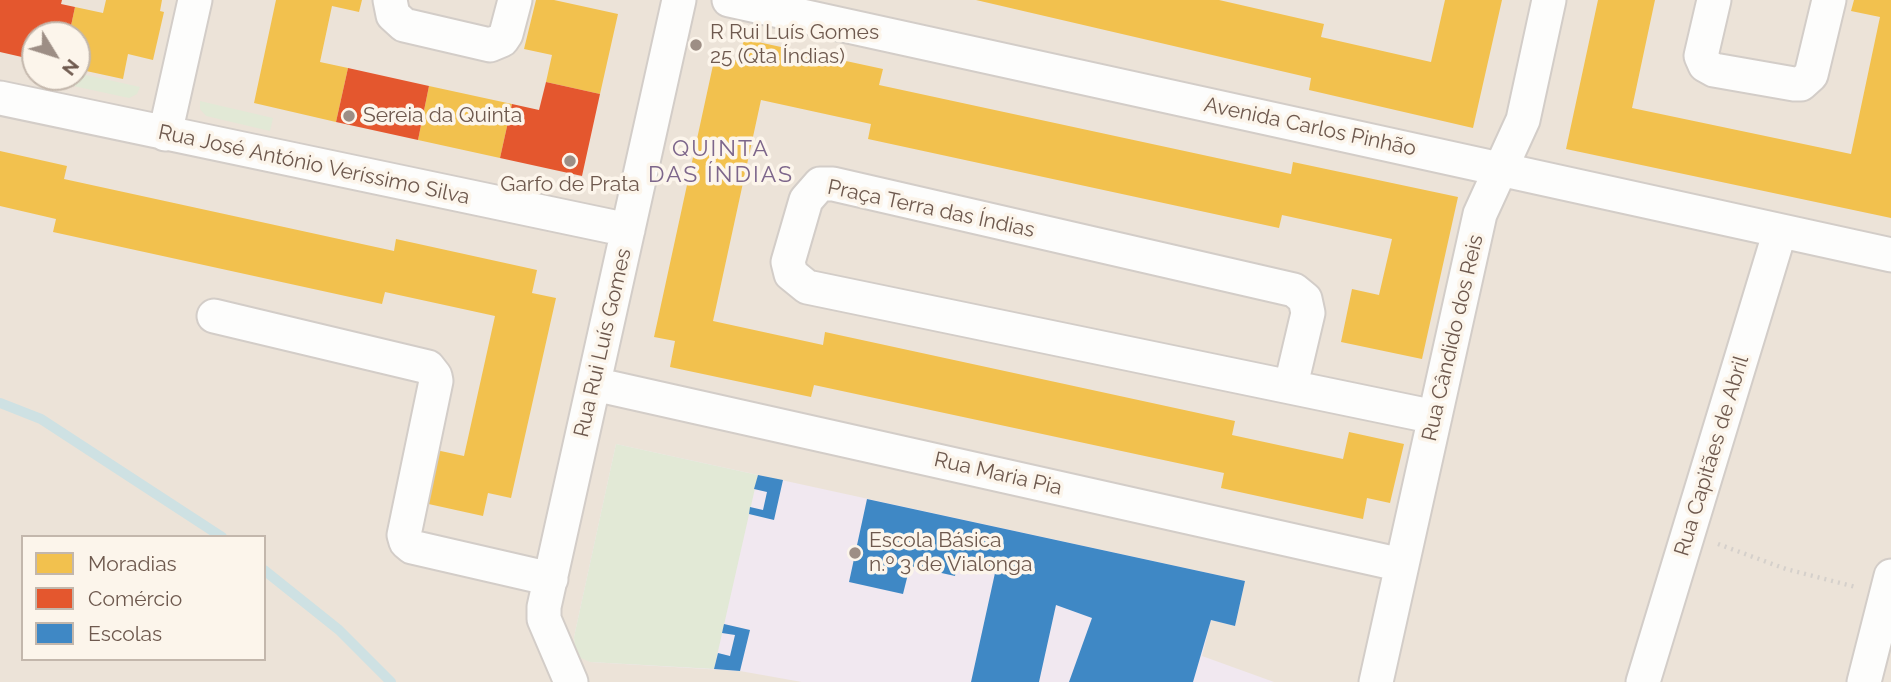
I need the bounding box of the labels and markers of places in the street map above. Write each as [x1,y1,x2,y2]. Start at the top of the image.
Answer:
place label: R Rui Luís Gomes 25 (Qta Índias) [710,20,879,70]
marker: R Rui Luís Gomes 25 (Qta Índias) [688,37,704,53]
place label: Sereia da Quinta [363,103,522,129]
marker: Sereia da Quinta [341,108,357,124]
marker: Garfo de Prata [562,153,578,169]
place label: Garfo de Prata [500,172,640,198]
place label: Escola Básica n.º 3 de Vialonga [869,528,1032,578]
marker: Escola Básica n.º 3 de Vialonga [847,545,863,561]

